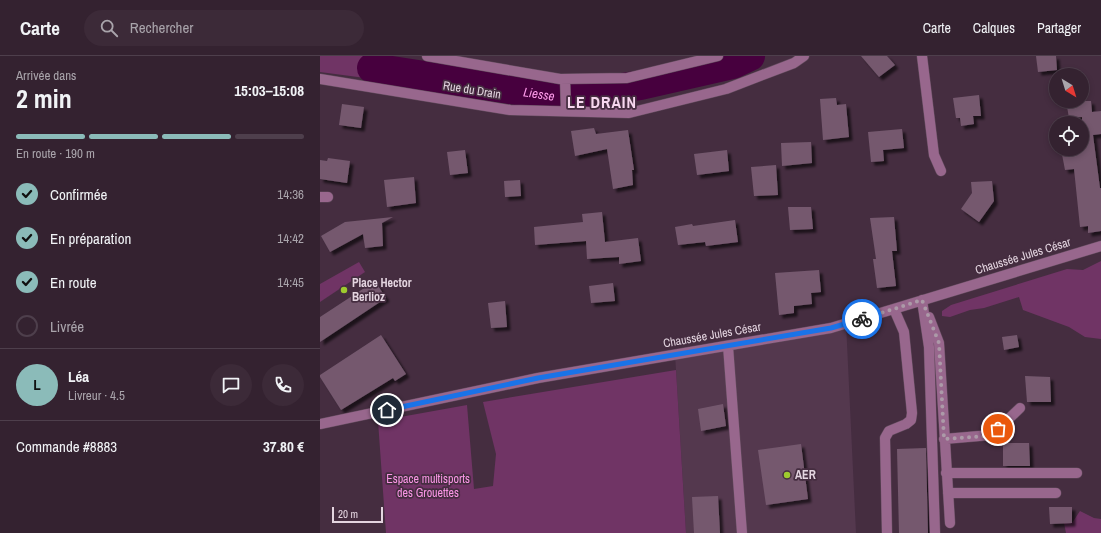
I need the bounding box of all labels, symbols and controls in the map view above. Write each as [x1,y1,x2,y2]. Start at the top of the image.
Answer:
search box [84,10,364,46]
text: Carte [20,15,60,41]
icon: search [98,17,120,39]
text: Rechercher [130,17,193,38]
text: Carte [923,19,951,37]
text: Calques [973,19,1015,37]
text: Partager [1037,19,1081,37]
text: Arrivée dans [16,67,76,84]
north arrow [1049,68,1089,108]
map controls [1049,68,1089,156]
street label: Rue du Drain [442,78,502,102]
text: 15:03–15:08 [234,80,304,101]
text: 2 min [16,81,72,116]
water label: Liesse [522,83,556,104]
district label: LE DRAIN [567,91,637,113]
button: locate [1049,116,1089,156]
text: En route · 190 m [16,145,95,162]
icon: check [16,183,38,205]
text: Confirmée [50,184,107,205]
text: 14:36 [277,186,304,203]
icon: check [16,227,38,249]
text: En préparation [50,228,131,249]
text: 14:42 [277,230,304,247]
street label: Chaussée Jules César [973,234,1073,278]
icon: check [16,271,38,293]
text: En route [50,272,97,293]
text: 14:45 [277,274,304,291]
place label: Place Hector Berlioz [352,275,412,305]
marker: Place Hector Berlioz [339,285,349,295]
courier [842,299,882,339]
icon: bike [851,308,873,330]
text: Livrée [50,316,84,337]
street label: Chaussée Jules César [662,318,763,351]
button: chat [210,364,252,406]
button: phone [262,364,304,406]
text: Léa [68,366,89,387]
text: L [33,374,41,395]
text: Livreur · 4.5 [68,387,125,404]
pin [370,393,404,427]
icon: home [376,399,398,421]
pin [981,412,1015,446]
icon: bag [987,418,1009,440]
text: Commande #8883 [16,436,117,457]
text: 37.80 € [263,436,304,457]
place label: AER [795,467,816,483]
marker: AER [782,470,792,480]
park label: Espace multisports des Grouettes [386,471,470,501]
scale bar [332,505,383,524]
text: 20 m [338,507,358,521]

